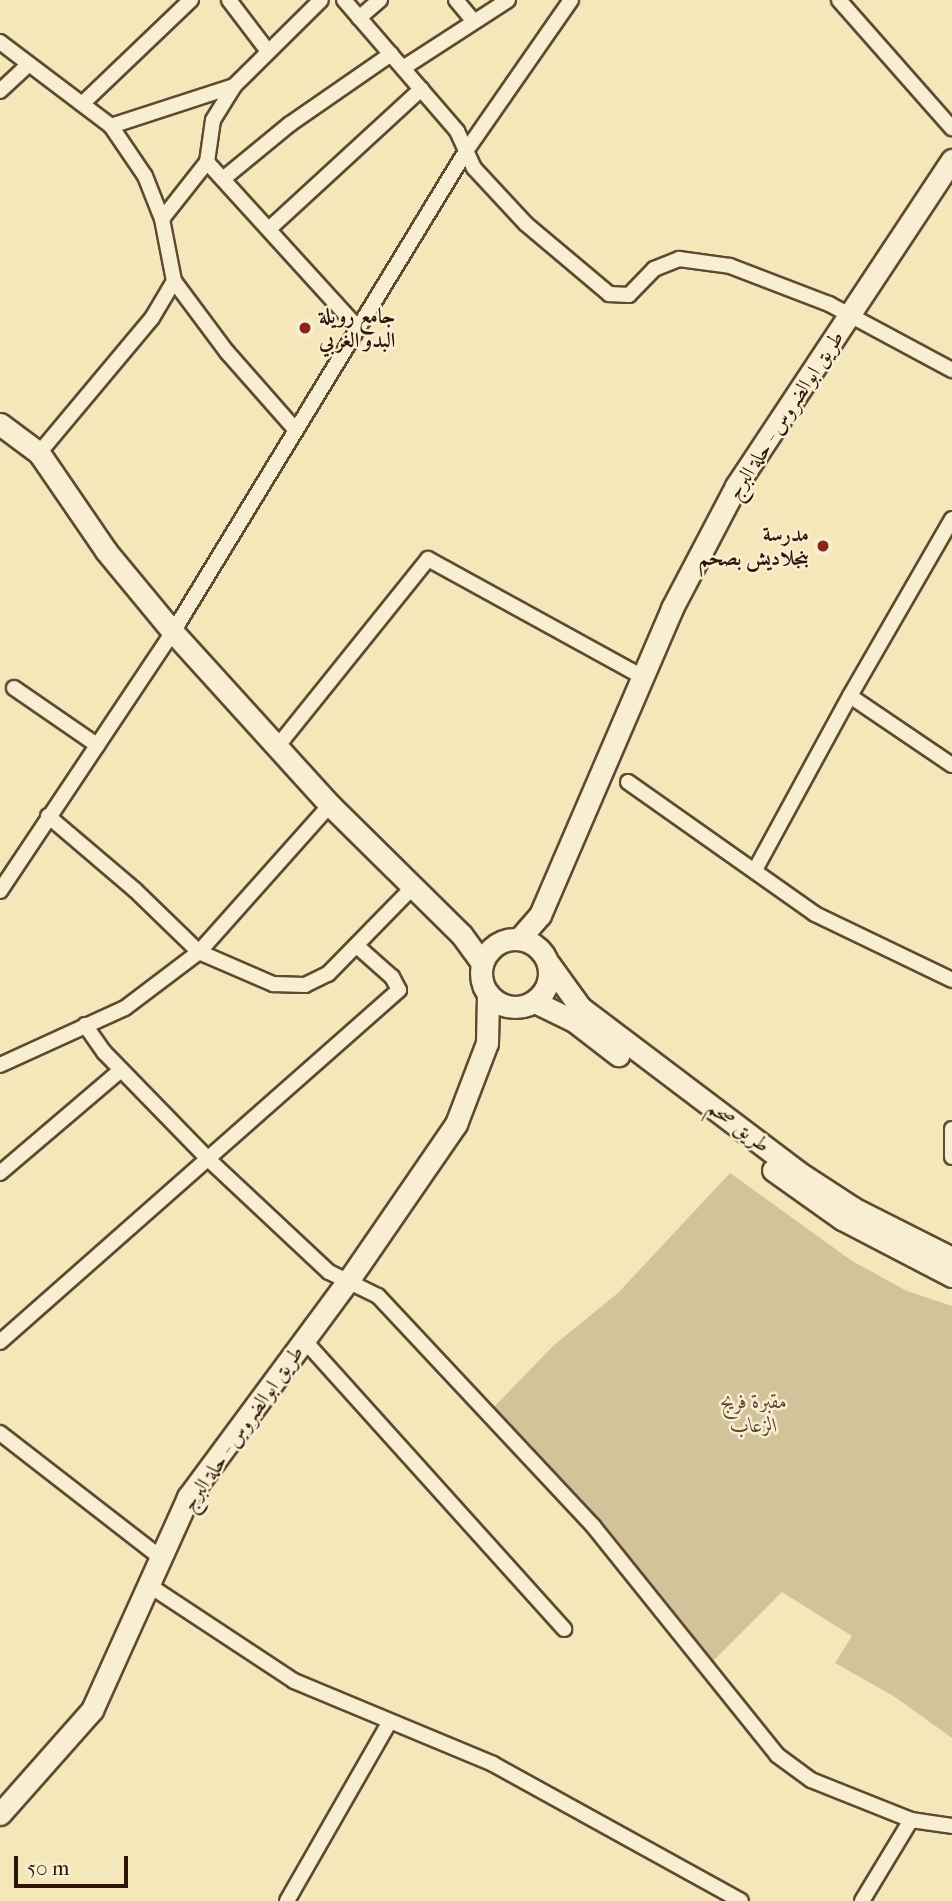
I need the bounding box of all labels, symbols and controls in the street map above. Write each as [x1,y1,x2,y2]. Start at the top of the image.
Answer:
place label: جامع رويلة البدو الغربي [319,303,395,353]
marker: جامع رويلة البدو الغربي [297,320,313,336]
street label: طريق ابوالضروس - حلة البرج [721,326,849,504]
place label: مدرسة بنجلاديش بصحم [699,521,809,571]
marker: مدرسة بنجلاديش بصحم [815,538,831,554]
street label: طريق صحم [703,1094,775,1158]
street label: طريق ابوالضروس - حلة البرج [175,1340,309,1516]
park label: مقبرة فريج الزعاب [721,1388,787,1438]
scale bar [18,1842,131,1886]
text: 50 m [27,1856,70,1880]

